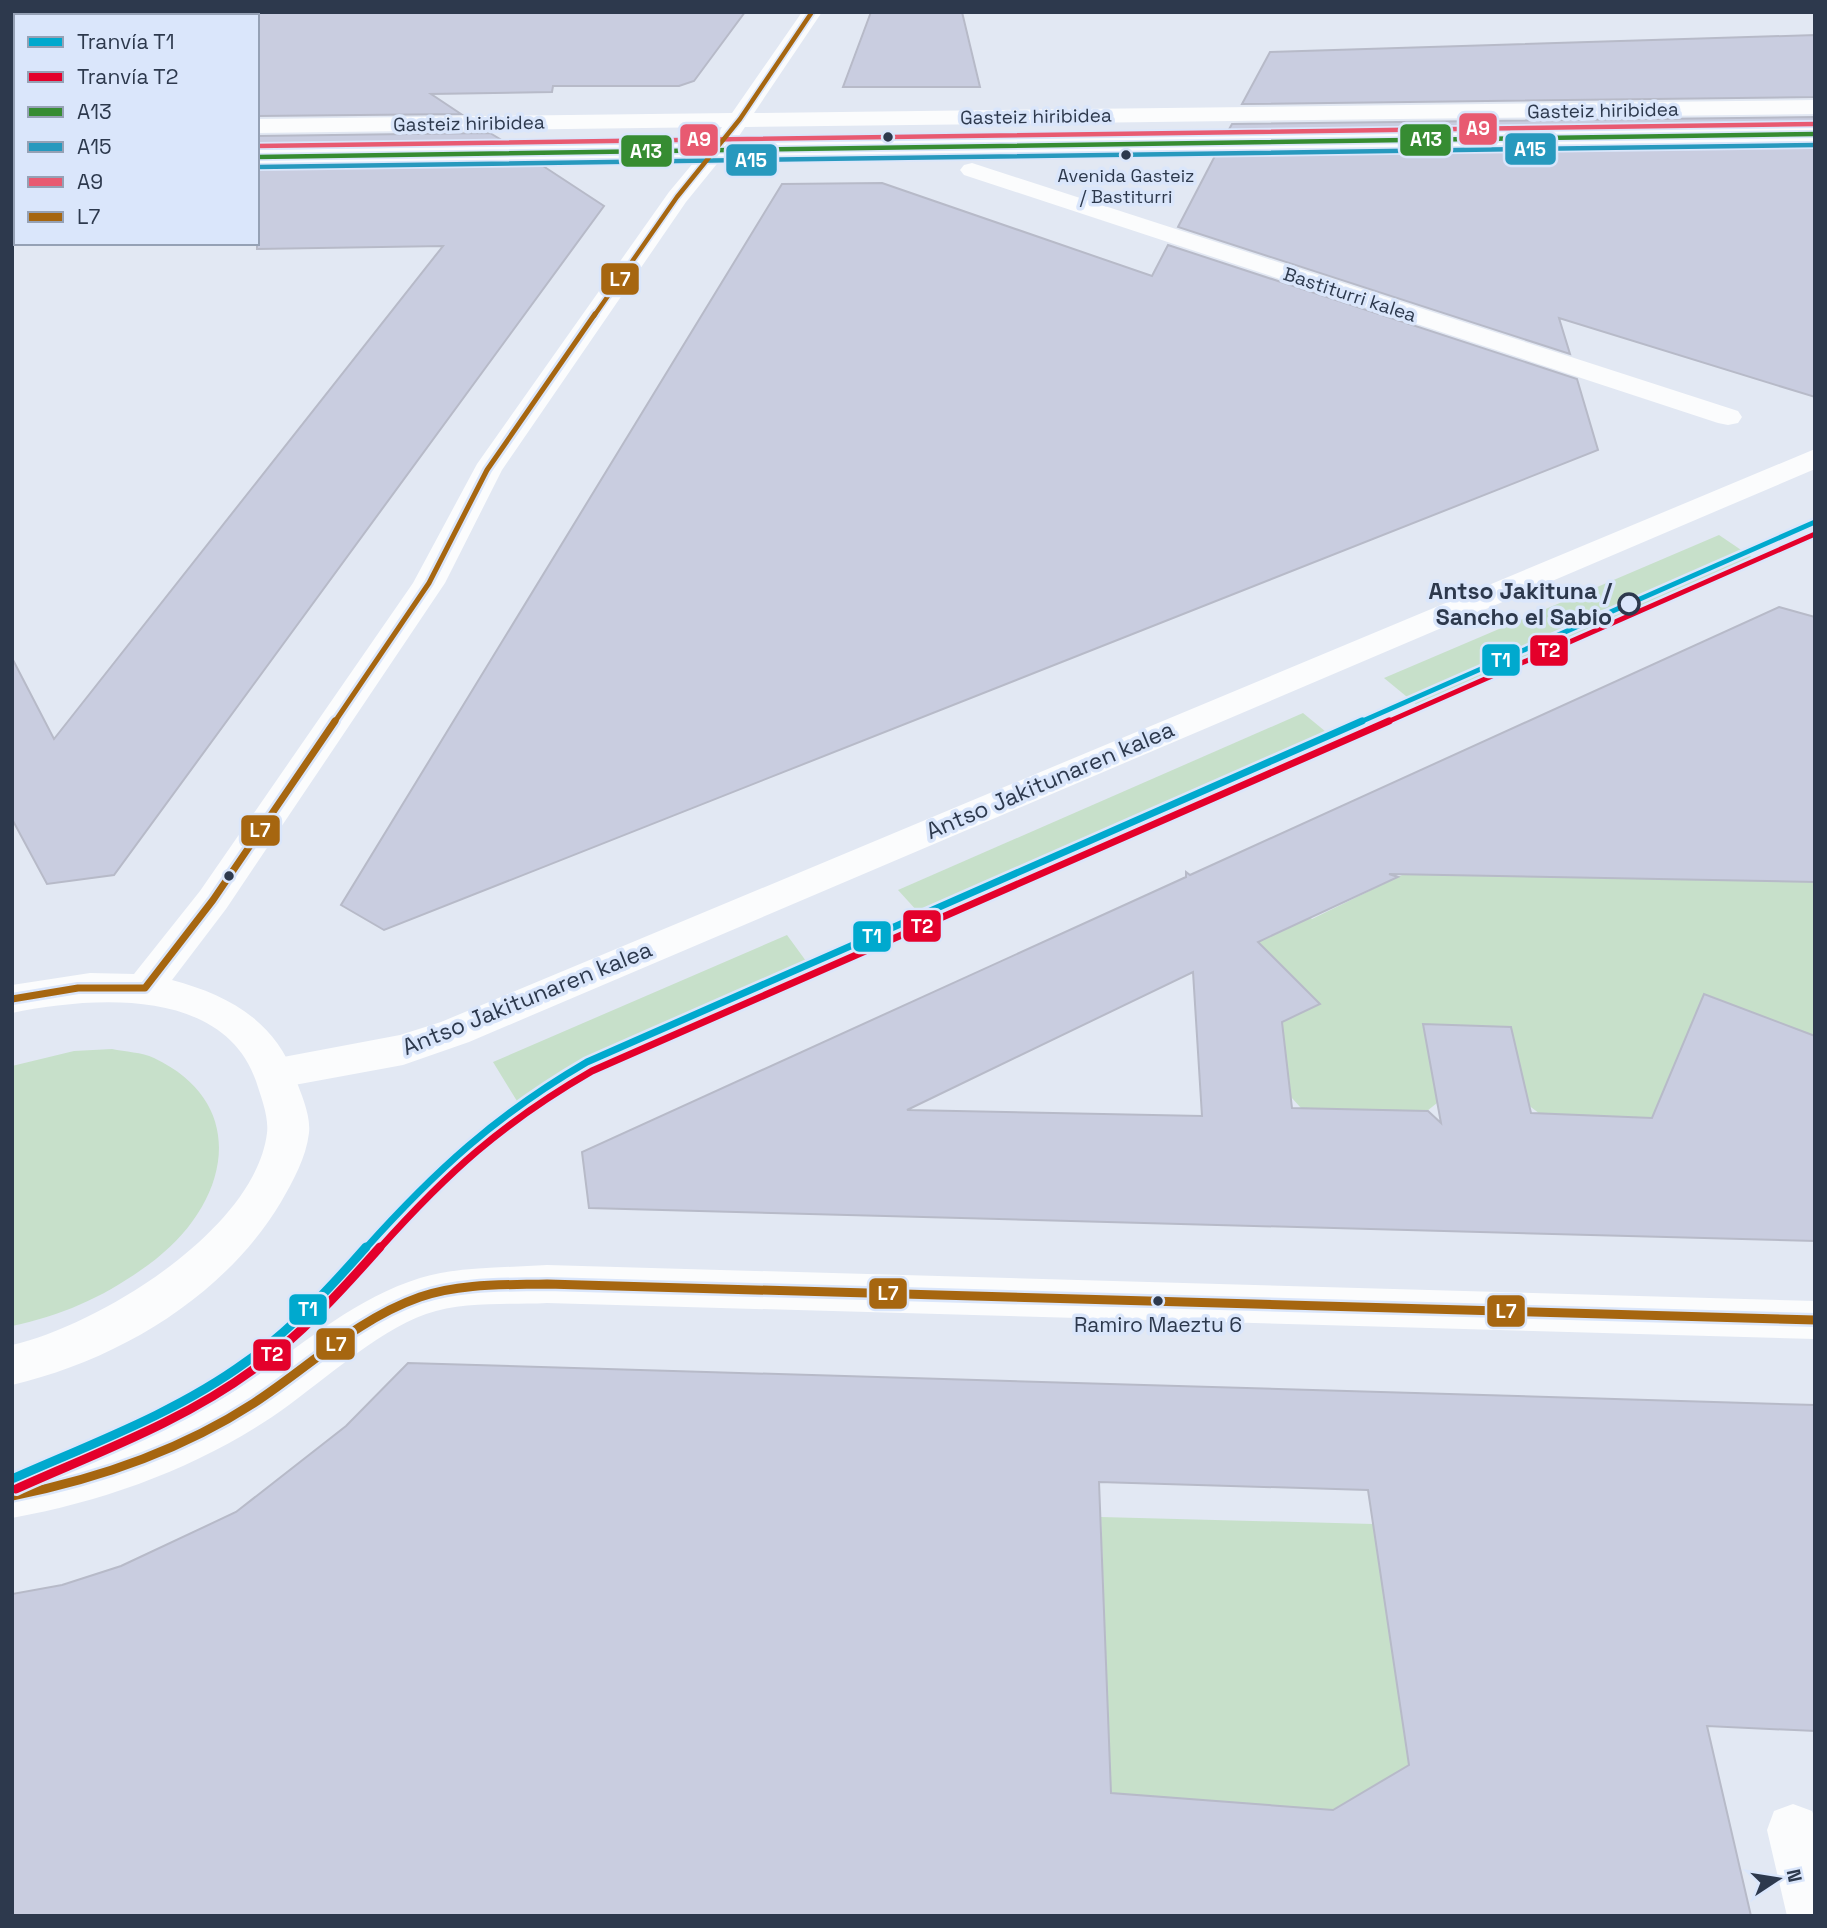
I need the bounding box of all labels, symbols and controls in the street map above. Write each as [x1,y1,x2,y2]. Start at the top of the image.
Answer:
legend [14,14,259,245]
text: Tranvía T1 [77,28,174,55]
text: Tranvía T2 [77,63,178,90]
street label: Gasteiz hiribidea [1527,97,1679,124]
text: A13 [77,98,112,125]
street label: Gasteiz hiribidea [960,103,1112,130]
street label: Gasteiz hiribidea [393,110,545,137]
line badge: A9 [1458,112,1498,146]
text: A9 [1466,116,1490,141]
line badge: A9 [679,123,719,157]
line badge: A13 [1399,123,1452,157]
text: A9 [687,127,711,152]
text: A13 [1410,127,1442,152]
unlabelled marker [881,130,895,144]
line badge: A15 [1504,132,1557,166]
text: A15 [77,133,112,160]
line badge: A13 [620,134,673,168]
text: A15 [1514,137,1546,162]
text: A13 [630,139,662,164]
line badge: A15 [725,143,778,177]
text: A15 [735,148,767,173]
marker: Avenida Gasteiz / Bastiturri [1119,148,1133,162]
place label: Avenida Gasteiz / Bastiturri [1058,164,1194,208]
text: A9 [77,168,103,195]
text: L7 [77,203,100,230]
street label: Bastiturri kalea [1280,261,1420,328]
line badge: L7 [600,262,640,296]
text: L7 [610,267,631,292]
place label: Antso Jakituna / Sancho el Sabio [1429,576,1613,632]
marker: Antso Jakituna / Sancho el Sabio [1618,593,1640,615]
line badge: T2 [1529,634,1569,667]
text: T2 [1538,638,1560,663]
line badge: T1 [1481,643,1521,677]
text: T1 [1491,648,1511,673]
street label: Antso Jakitunaren kalea [921,714,1179,846]
line badge: L7 [240,814,281,847]
text: L7 [250,818,271,843]
unlabelled marker [222,869,236,883]
line badge: T2 [902,909,942,943]
text: T2 [911,914,933,939]
line badge: T1 [852,920,892,953]
text: T1 [862,924,882,949]
street label: Antso Jakitunaren kalea [398,934,656,1062]
line badge: L7 [868,1277,908,1310]
text: L7 [878,1281,899,1306]
line badge: T1 [288,1293,328,1326]
marker: Ramiro Maeztu 6 [1151,1294,1165,1308]
line badge: L7 [1486,1294,1526,1328]
text: T1 [298,1297,318,1322]
text: L7 [1496,1299,1517,1324]
place label: Ramiro Maeztu 6 [1074,1311,1242,1338]
line badge: L7 [315,1327,356,1361]
text: L7 [326,1332,347,1357]
line badge: T2 [252,1338,292,1372]
text: T2 [261,1342,283,1367]
north arrow [1743,1844,1813,1914]
text: N [1781,1867,1808,1884]

